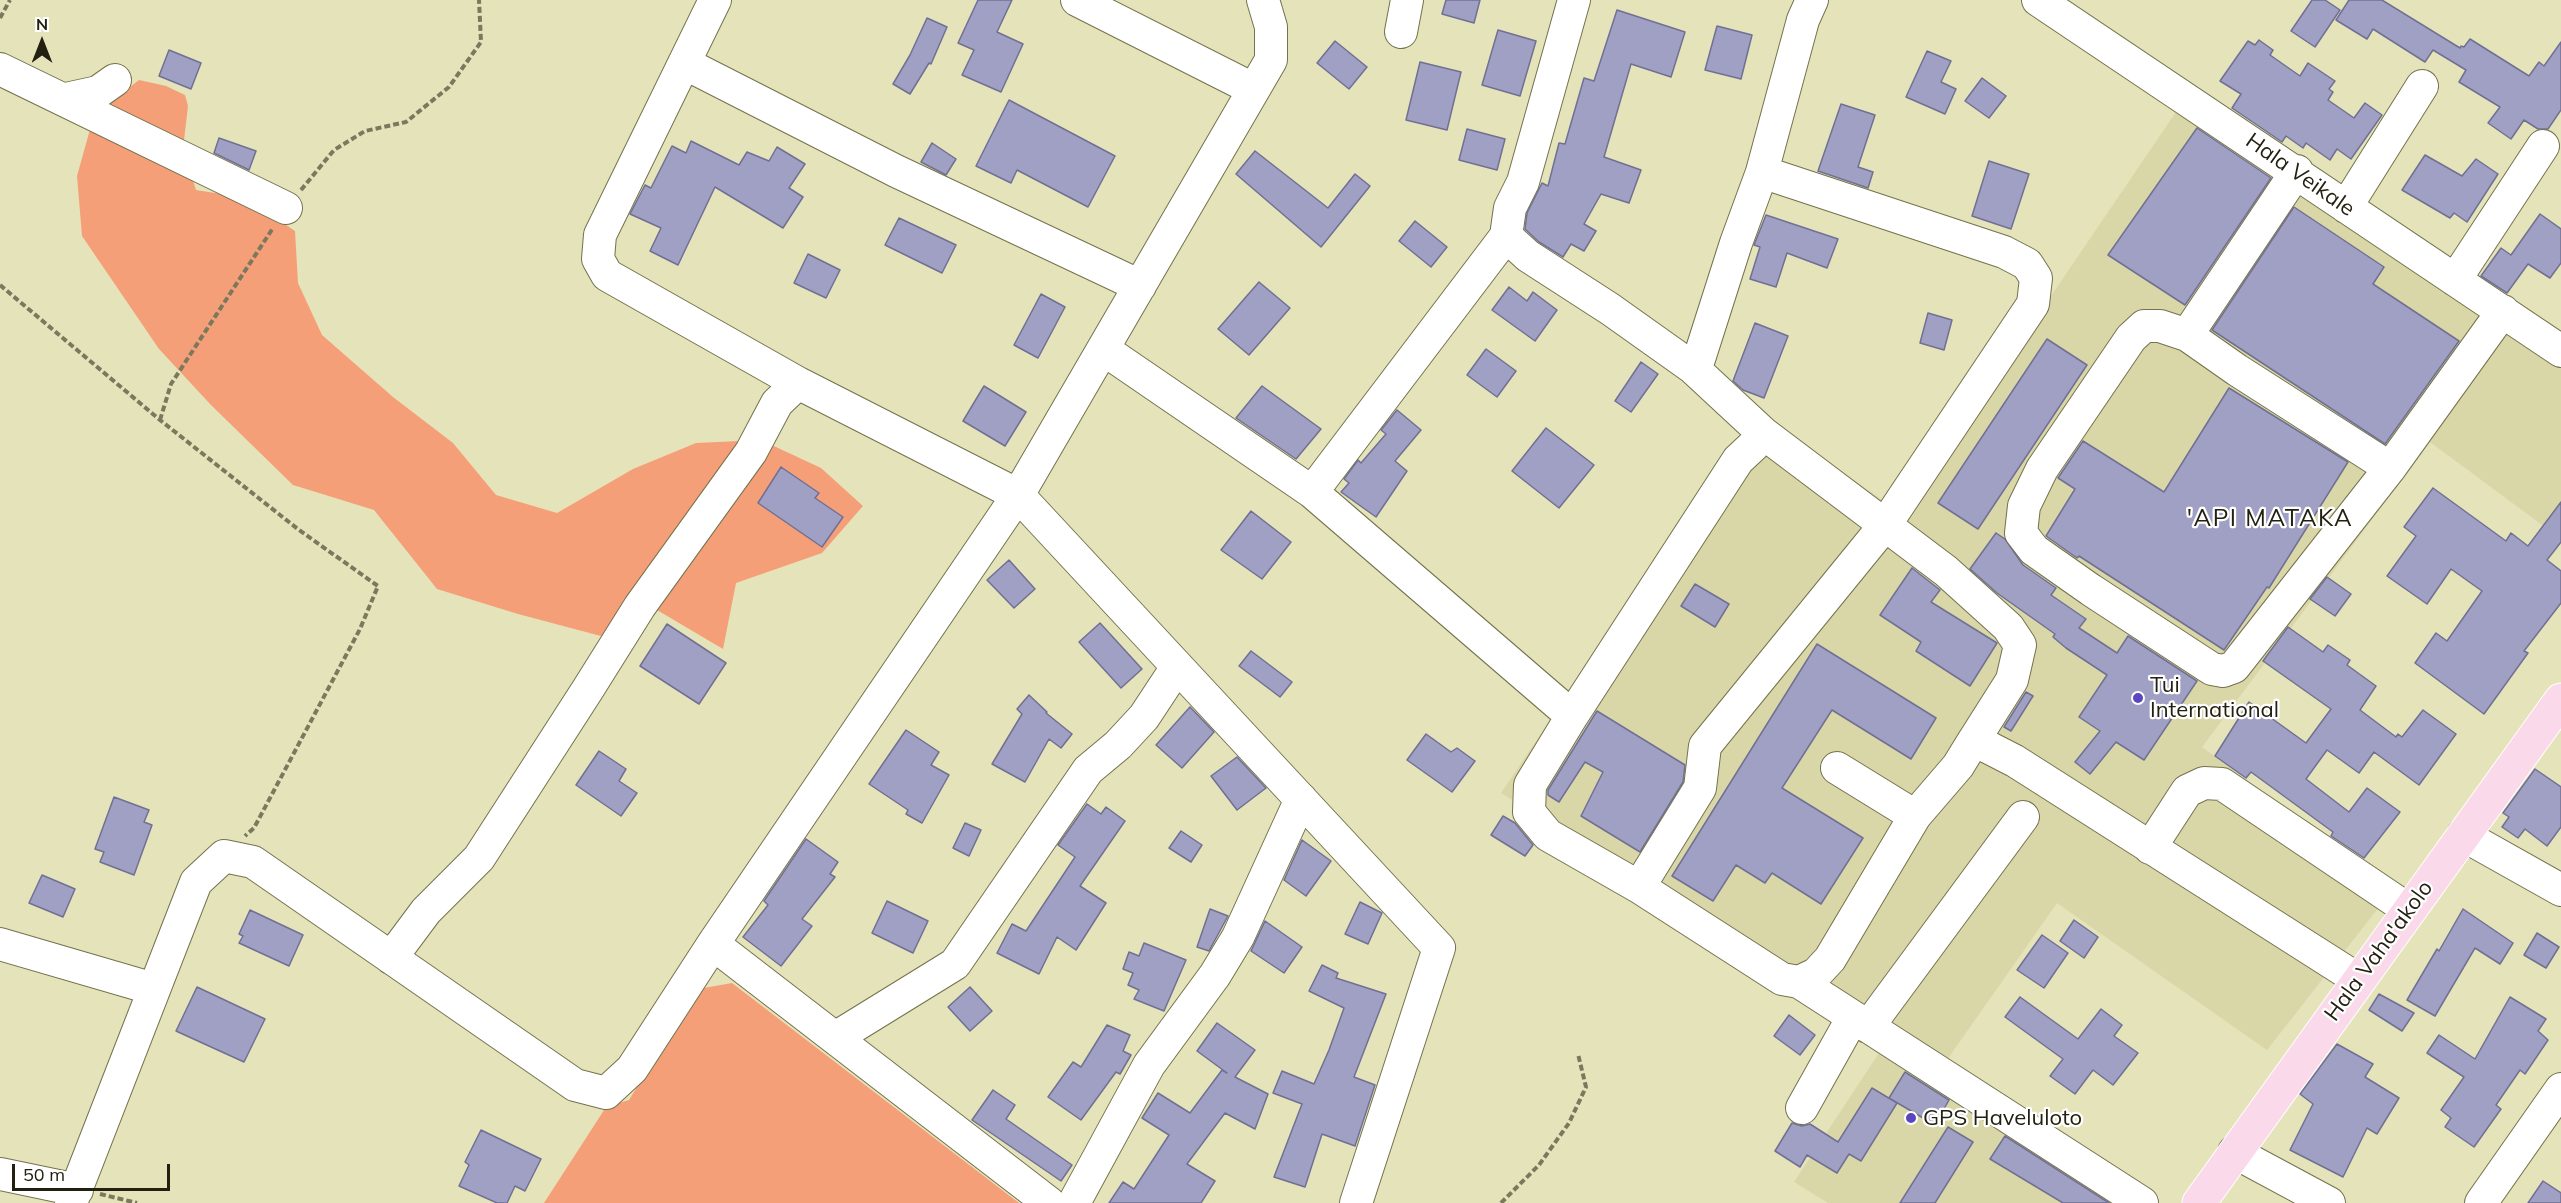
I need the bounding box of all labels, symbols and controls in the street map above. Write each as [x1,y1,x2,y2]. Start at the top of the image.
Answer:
north arrow [12,12,72,72]
text: N [36,14,48,34]
street label: Hala Veikale [2240,128,2360,222]
district label: 'API MATAKA [2187,505,2353,533]
place label: Tui International [2150,672,2279,724]
marker: Tui International [2131,691,2145,705]
street label: Hala Vaha'akolo [2319,876,2439,1026]
place label: GPS Haveluloto [1923,1105,2082,1131]
marker: GPS Haveluloto [1904,1111,1918,1125]
scale bar [15,1152,172,1190]
text: 50 m [23,1163,65,1186]

